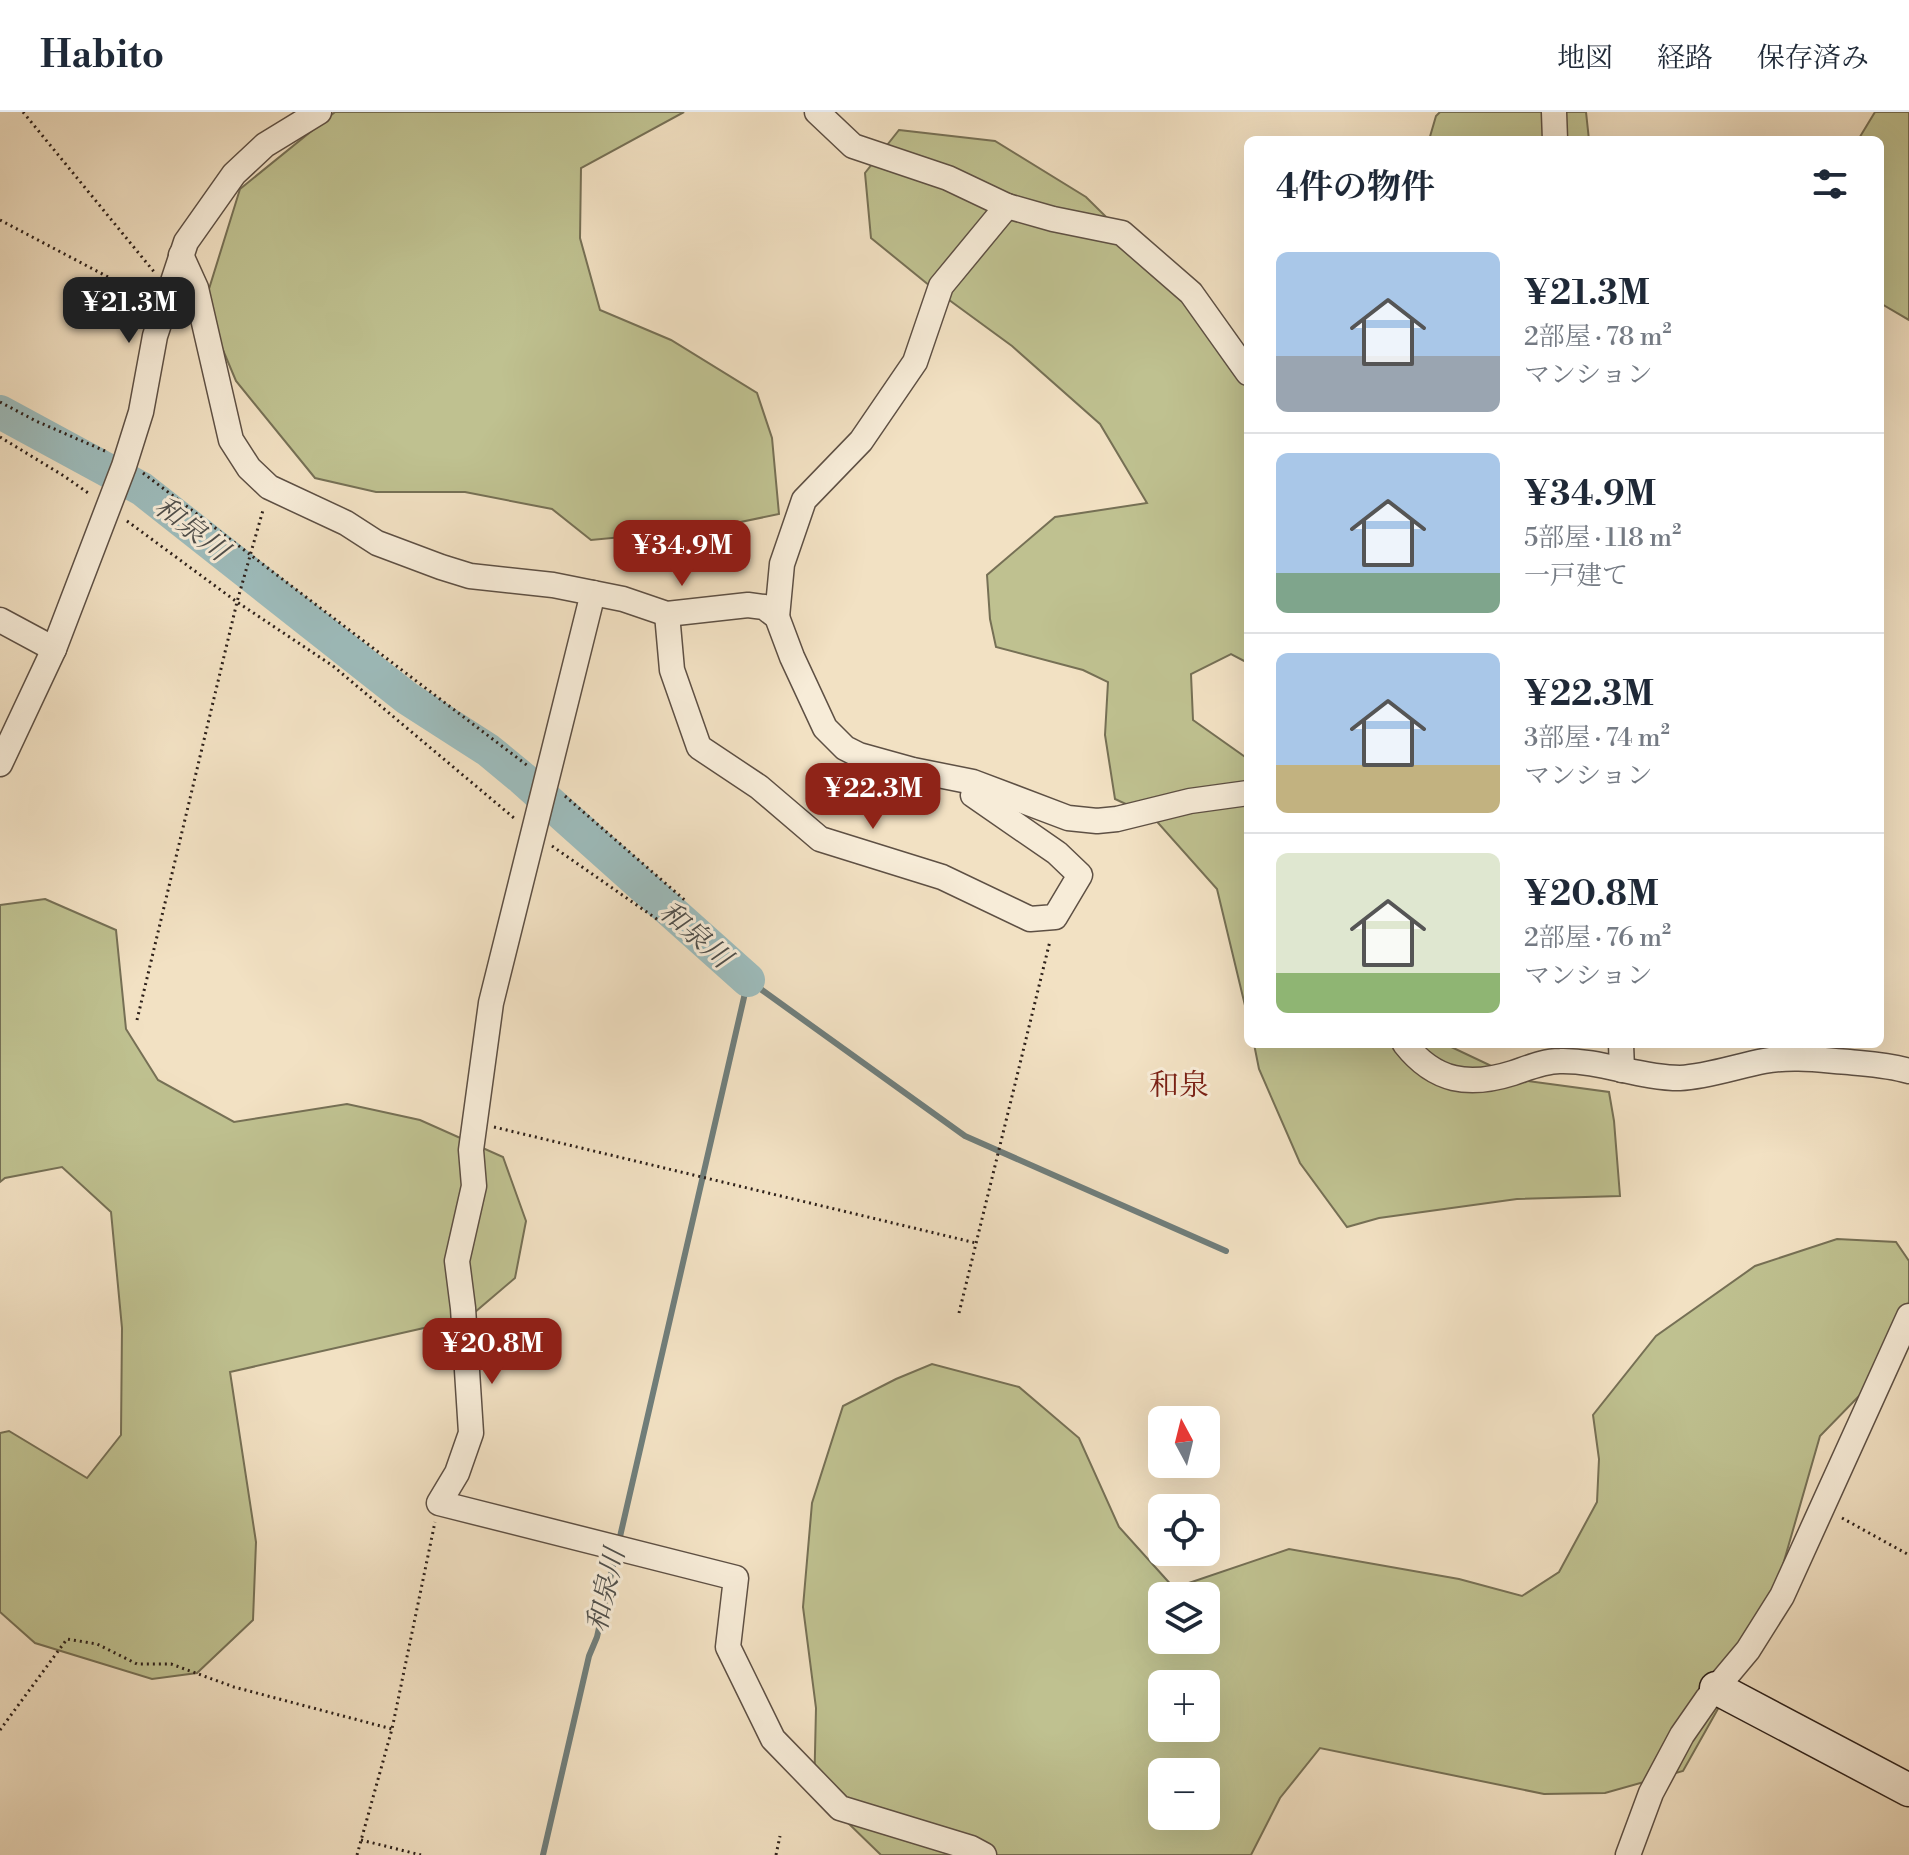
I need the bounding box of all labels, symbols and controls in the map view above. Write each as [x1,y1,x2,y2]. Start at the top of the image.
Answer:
text: Habito [40,32,164,79]
text: 地図 [1557,41,1613,76]
text: 経路 [1657,41,1713,76]
text: 保存済み [1757,41,1869,76]
icon: filters [1808,162,1852,206]
text: 4件の物件 [1276,167,1435,209]
text: ¥21.3M [1524,273,1650,315]
pin: ¥21.3M [64,277,194,345]
icon: home [1340,284,1436,380]
text: ¥21.3M [81,287,177,319]
text: 2部屋 · 78 m² [1524,321,1672,353]
text: マンション [1524,359,1653,391]
text: ¥34.9M [1524,474,1656,516]
icon: home [1340,485,1436,581]
water label: 和泉川 [147,490,237,571]
pin: ¥34.9M [617,520,747,588]
text: 5部屋 · 118 m² [1524,522,1681,554]
text: ¥34.9M [631,530,733,562]
text: 一戸建て [1524,560,1628,592]
text: ¥22.3M [1524,674,1654,716]
icon: home [1340,685,1436,781]
text: 3部屋 · 74 m² [1524,722,1670,754]
text: マンション [1524,760,1653,792]
pin: ¥22.3M [808,763,938,831]
text: ¥22.3M [823,773,923,805]
text: ¥20.8M [1524,874,1659,916]
icon: home [1340,885,1436,981]
water label: 和泉川 [652,894,740,978]
text: 2部屋 · 76 m² [1524,922,1671,954]
text: マンション [1524,960,1653,992]
district label: 和泉 [1149,1067,1209,1105]
pin: ¥20.8M [427,1318,557,1386]
text: ¥20.8M [441,1328,543,1360]
north arrow [1148,1406,1220,1478]
map controls [1148,1406,1220,1830]
button: locate [1148,1494,1220,1566]
water label: 和泉川 [580,1543,634,1635]
button: layers [1148,1582,1220,1654]
button: + [1148,1670,1220,1742]
button: − [1148,1758,1220,1830]

